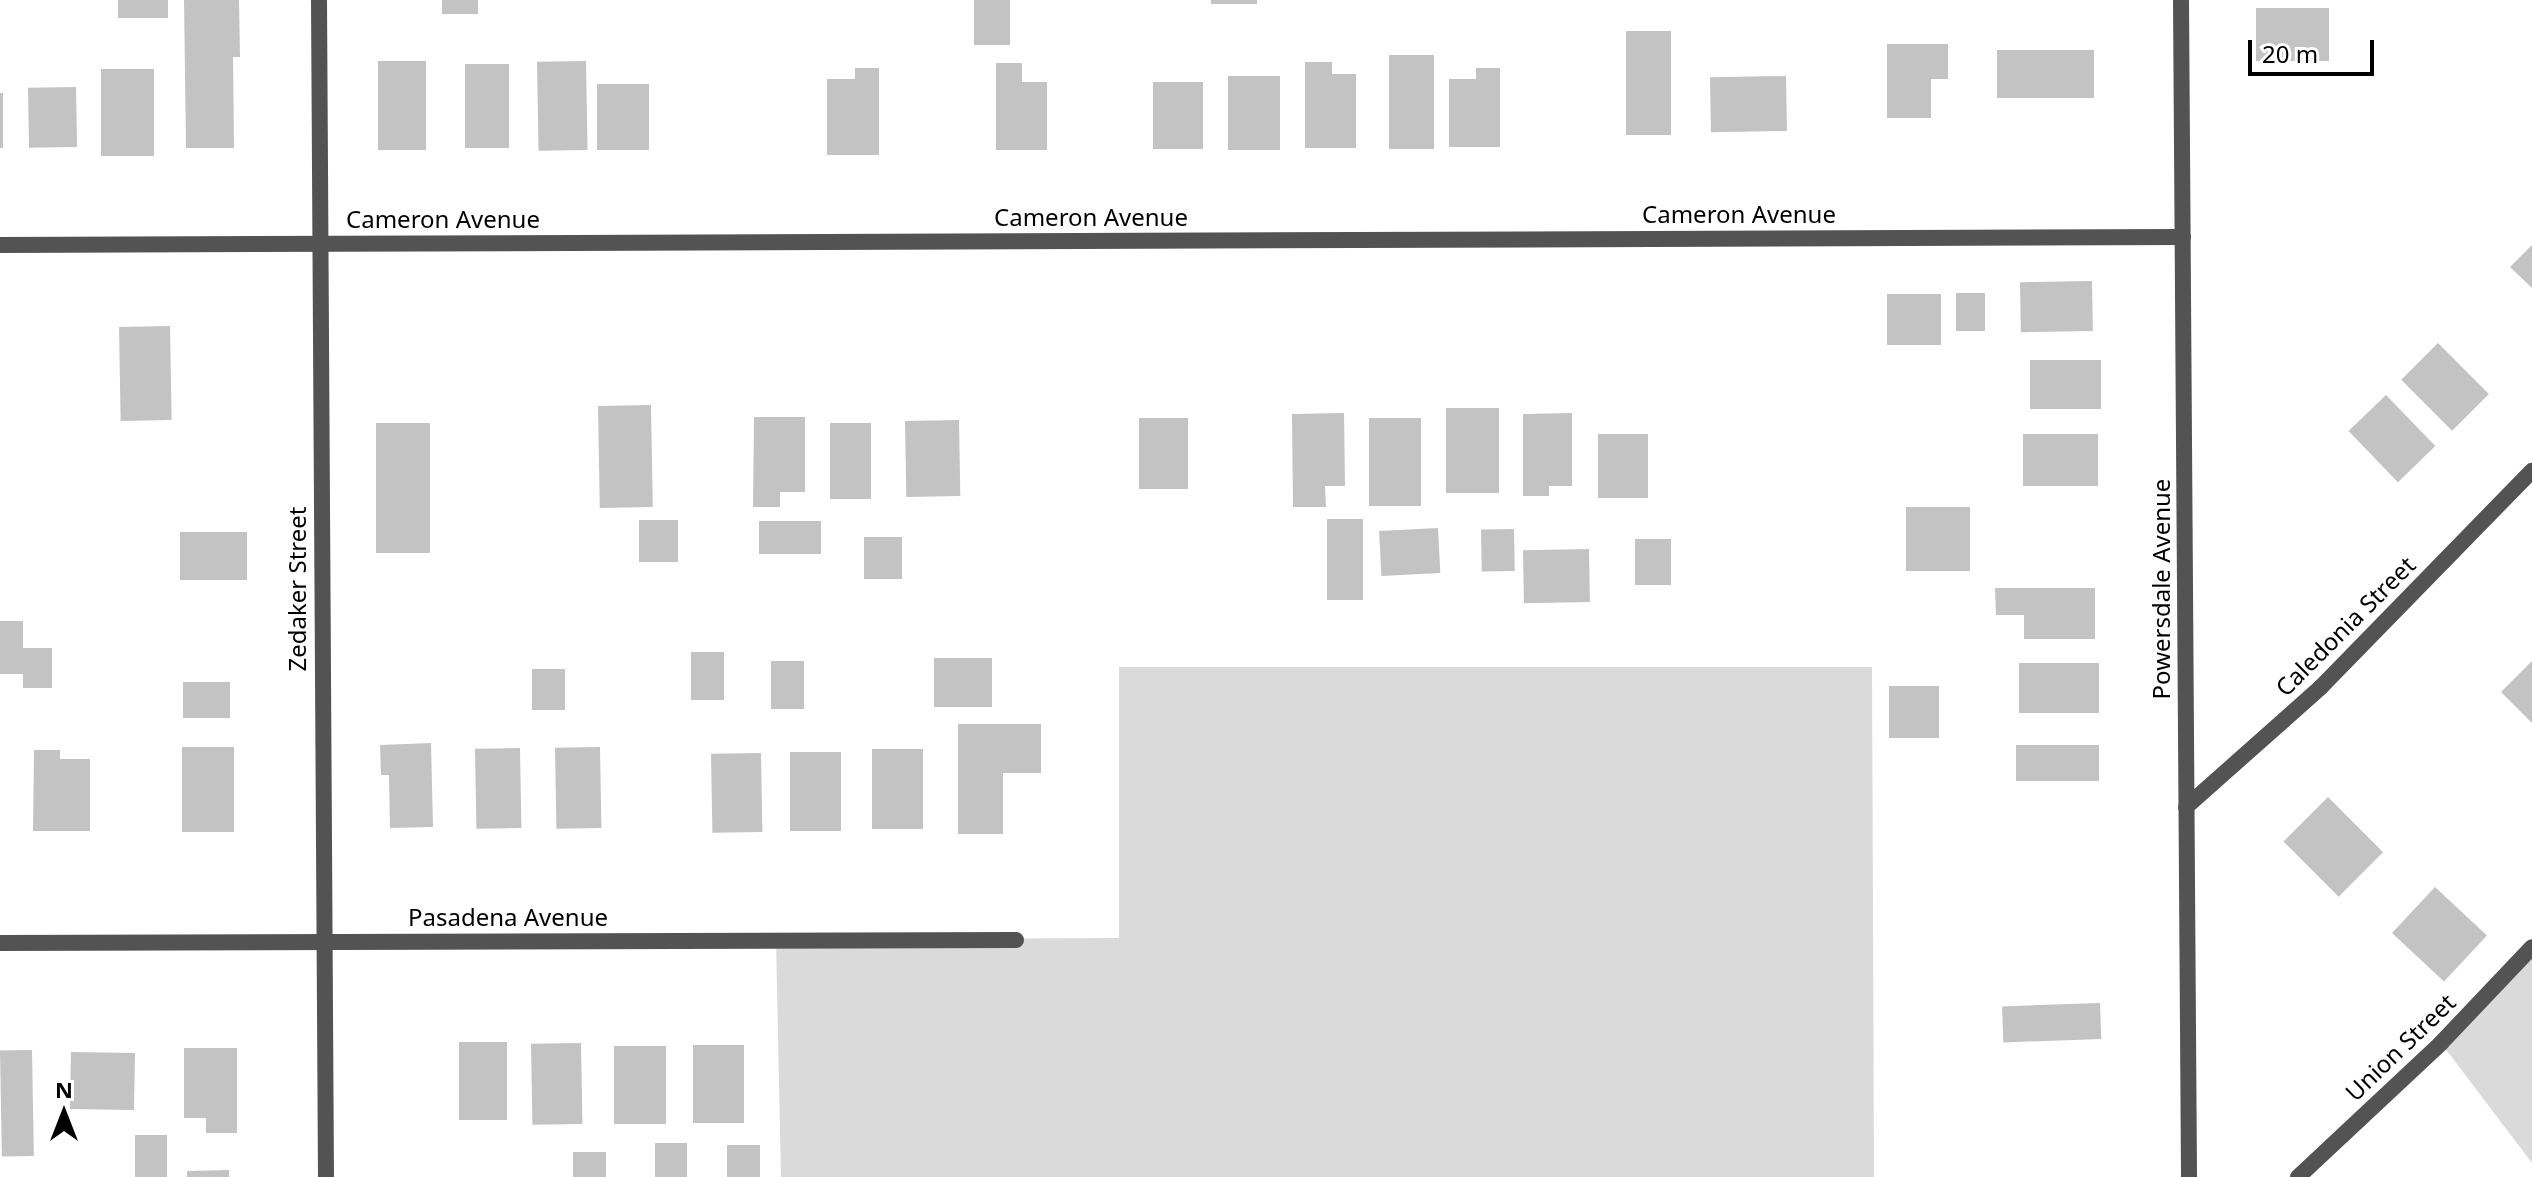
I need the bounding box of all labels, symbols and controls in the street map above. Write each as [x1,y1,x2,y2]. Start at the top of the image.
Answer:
scale bar [2252,24,2378,74]
text: 20 m [2262,37,2318,70]
street label: Cameron Avenue [1642,200,1836,228]
street label: Cameron Avenue [994,203,1188,231]
street label: Cameron Avenue [346,205,540,233]
street label: Powersdale Avenue [2147,479,2175,699]
street label: Zedaker Street [283,507,311,671]
street label: Caledonia Street [2269,550,2421,702]
street label: Pasadena Avenue [408,903,608,931]
street label: Union Street [2339,988,2461,1106]
north arrow [24,1073,104,1153]
text: N [55,1074,73,1104]

